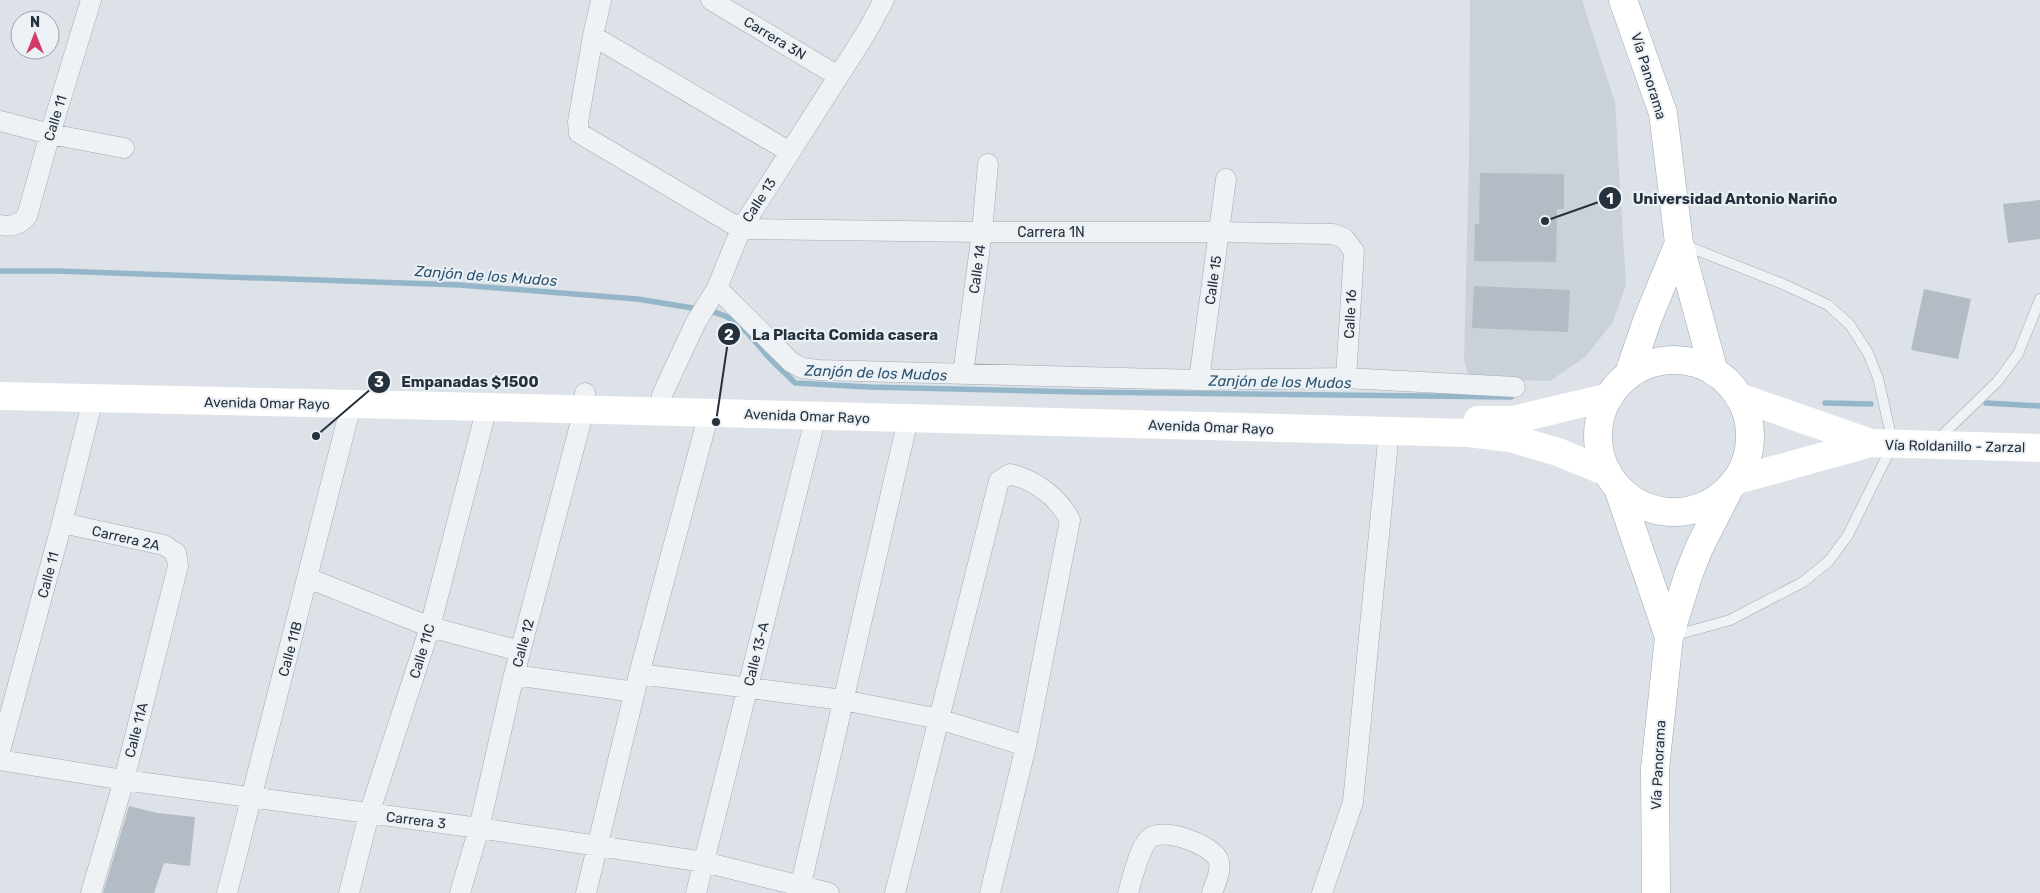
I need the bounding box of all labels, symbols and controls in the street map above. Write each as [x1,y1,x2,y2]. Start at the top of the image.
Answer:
north arrow [10,10,60,60]
street label: Carrera 3N [740,13,809,64]
text: N [30,14,40,31]
street label: Vía Panorama [1627,31,1670,122]
street label: Calle 11 [40,93,70,143]
street label: Calle 13 [739,175,780,226]
callout: Universidad Antonio Nariño [1597,183,1847,213]
text: 1 [1606,190,1614,208]
text: Universidad Antonio Nariño [1633,190,1837,208]
street label: Carrera 1N [1017,224,1085,241]
street label: Calle 14 [966,243,989,295]
street label: Calle 15 [1202,254,1225,306]
water label: Zanjón de los Mudos [413,262,558,290]
street label: Calle 16 [1341,289,1360,339]
callout: La Placita Comida casera [717,319,948,349]
text: 2 [724,326,734,344]
text: La Placita Comida casera [752,326,938,344]
water label: Zanjón de los Mudos [803,361,948,384]
callout: Empanadas $1500 [366,367,549,397]
water label: Zanjón de los Mudos [1207,372,1352,392]
text: 3 [374,373,384,391]
text: Empanadas $1500 [401,373,539,391]
street label: Avenida Omar Rayo [204,394,330,413]
street label: Avenida Omar Rayo [744,406,870,427]
street label: Avenida Omar Rayo [1148,417,1274,438]
street label: Vía Roldanillo - Zarzal [1885,437,2025,456]
street label: Carrera 2A [90,522,162,555]
street label: Calle 11 [34,550,63,600]
street label: Calle 12 [509,617,538,669]
street label: Calle 11B [275,620,306,679]
street label: Calle 13-A [740,620,773,688]
street label: Calle 11C [406,622,439,681]
street label: Calle 11A [121,700,152,760]
street label: Vía Panorama [1648,720,1669,810]
street label: Carrera 3 [385,808,447,833]

